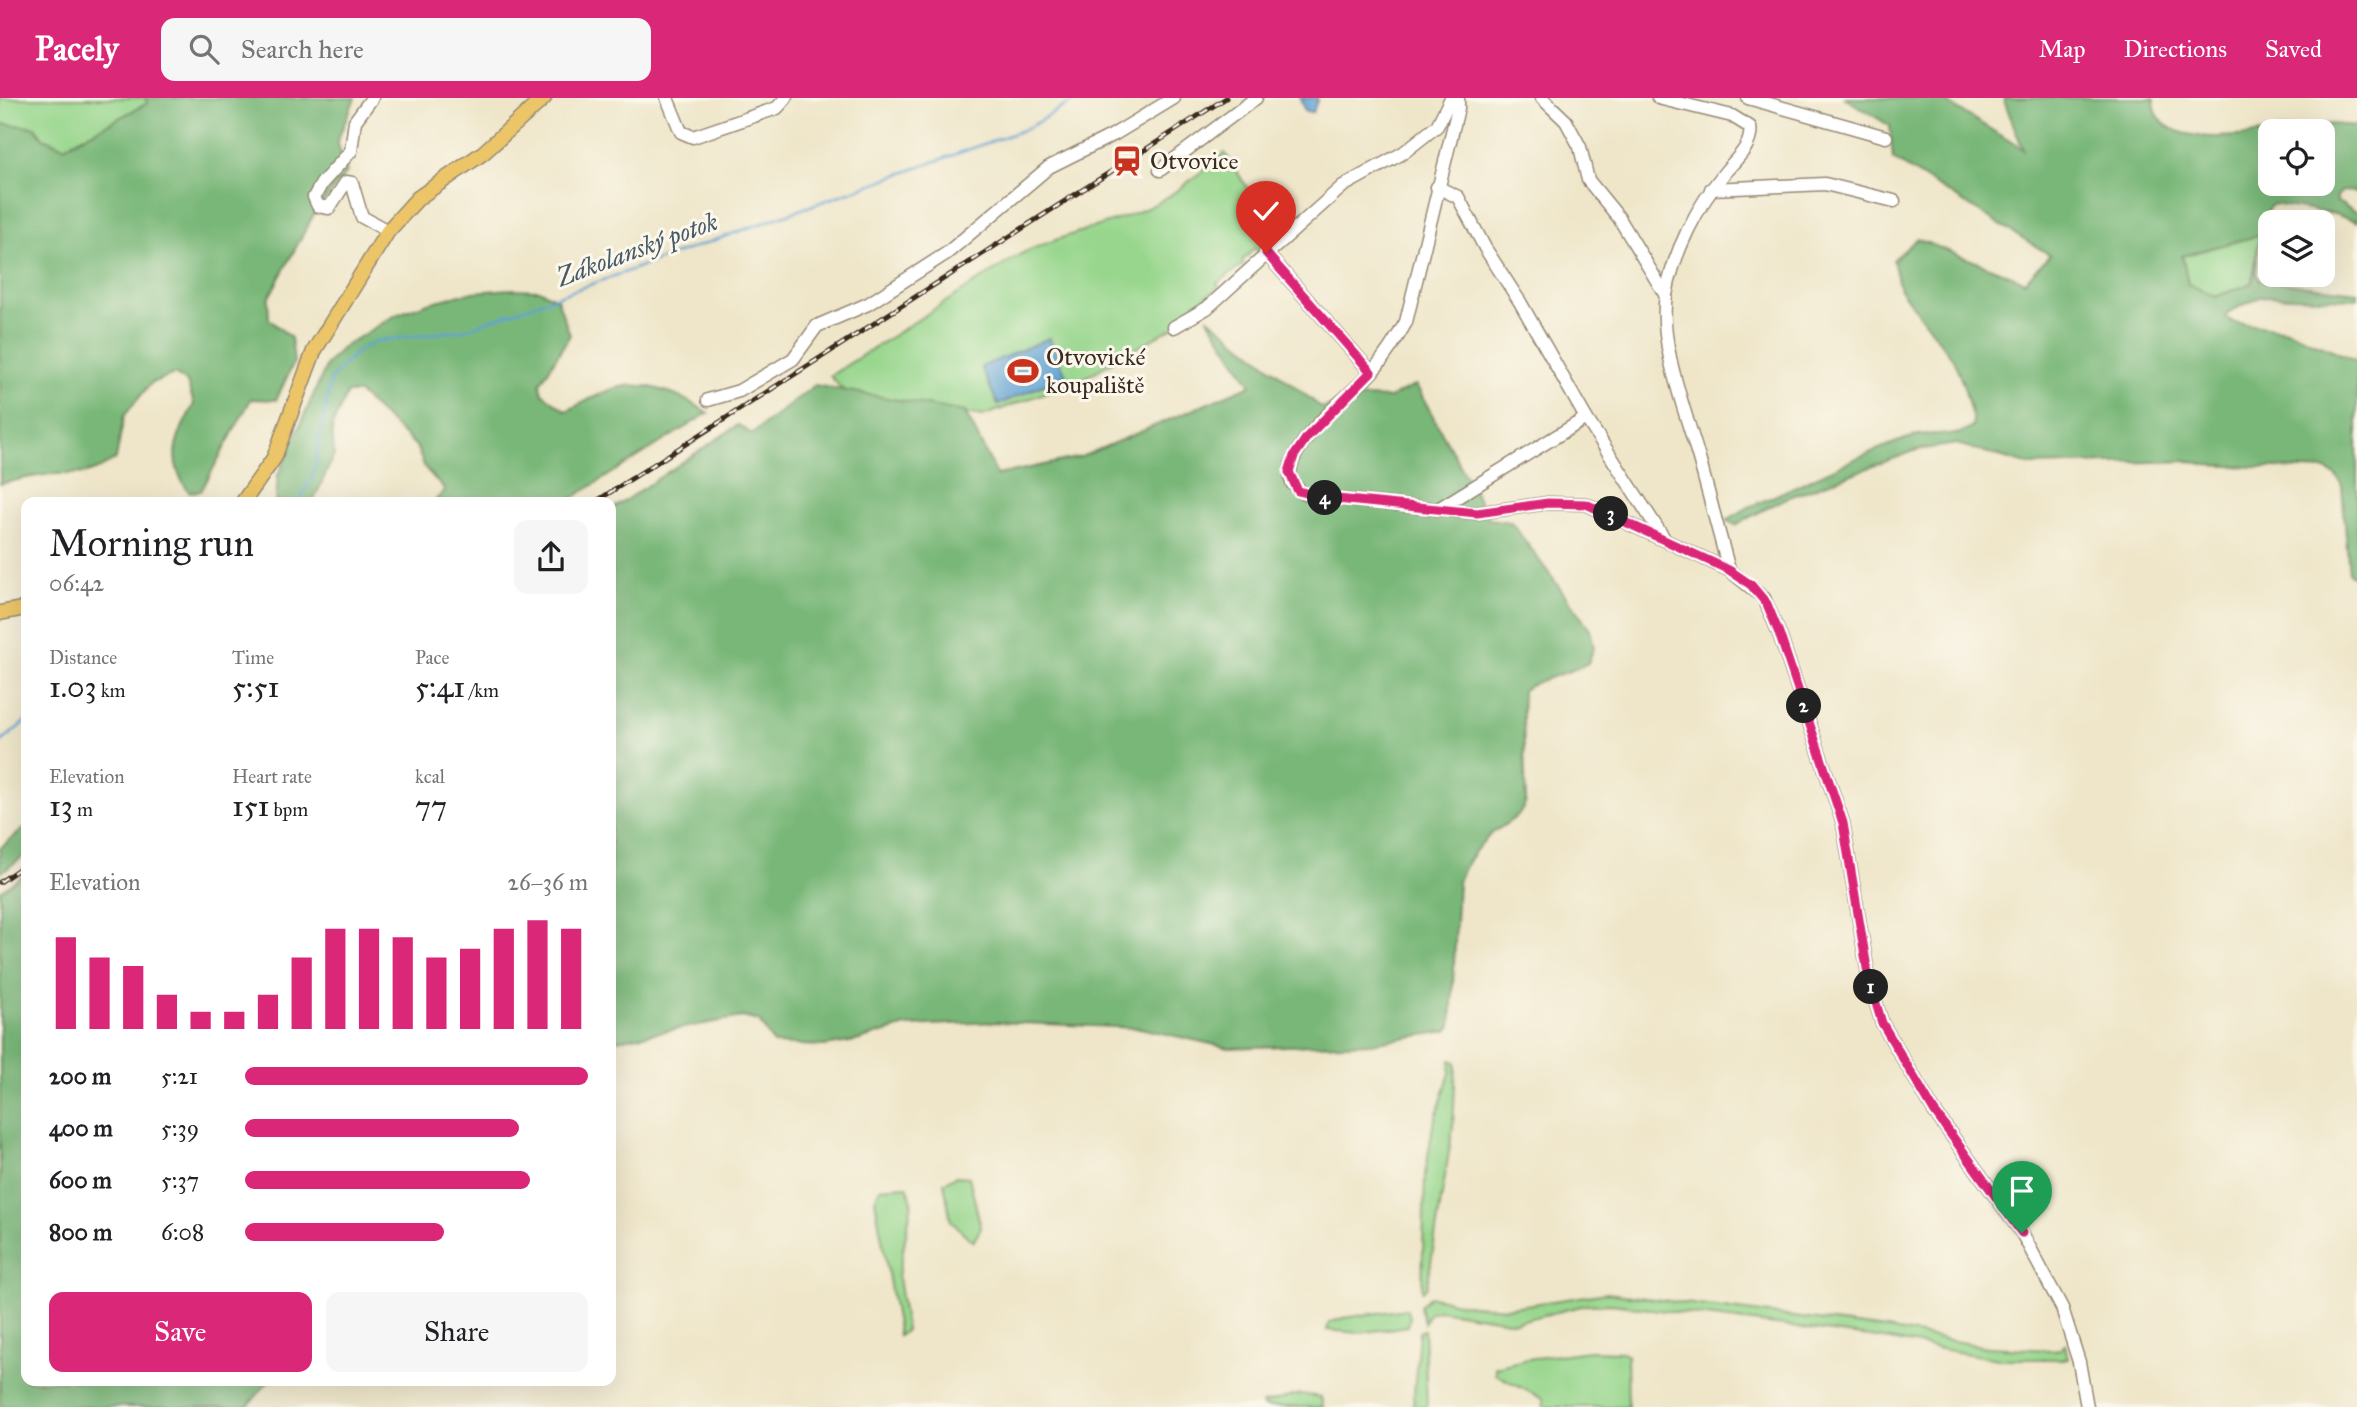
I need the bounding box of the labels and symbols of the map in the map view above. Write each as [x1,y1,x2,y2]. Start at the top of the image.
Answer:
station icon: Otvovice [1110,144,1144,178]
place label: Otvovice [1150,146,1238,176]
pin [1236,181,1296,253]
water label: Zákolanský potok [551,205,723,294]
place label: Otvovické koupaliště [1046,342,1145,400]
sports icon: Otvovické koupaliště [1006,354,1040,388]
pin: 4 [1308,480,1342,516]
pin: 3 [1594,496,1628,532]
pin: 2 [1786,688,1822,724]
pin: 1 [1854,970,1888,1004]
pin [1992,1161,2052,1233]

